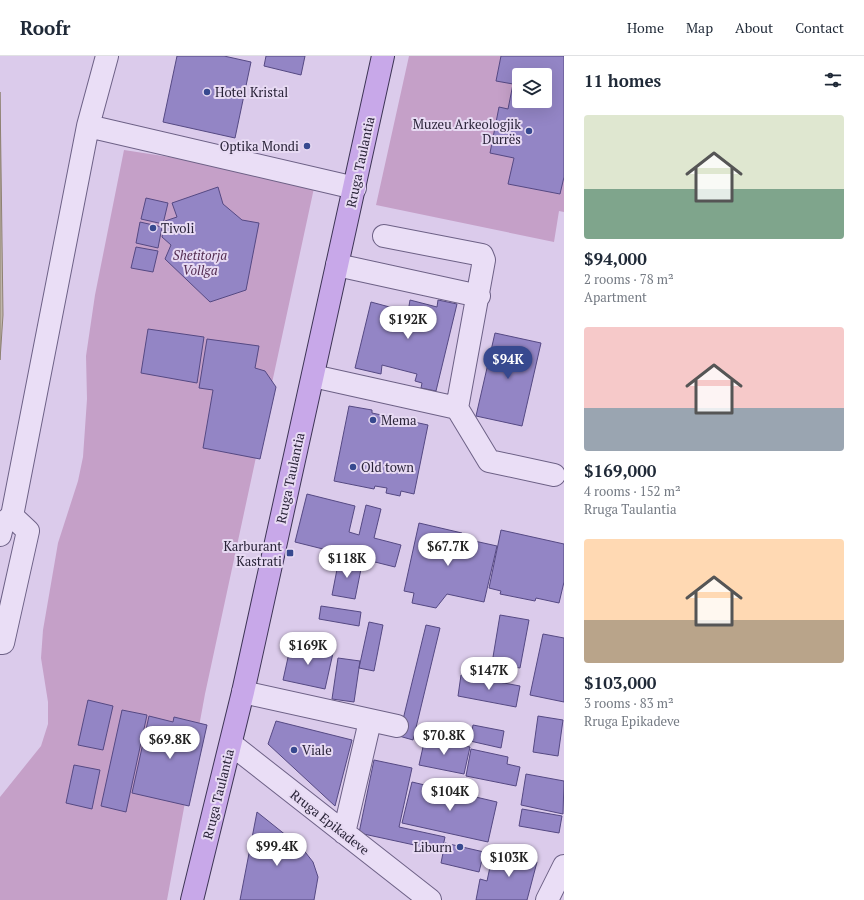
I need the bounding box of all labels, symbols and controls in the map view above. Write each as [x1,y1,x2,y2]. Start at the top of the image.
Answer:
text: Roofr [20,15,71,40]
text: Home [627,18,664,37]
text: Map [686,18,713,37]
text: About [735,18,773,37]
text: Contact [795,18,844,37]
map controls [512,68,552,108]
button: layers [512,68,552,108]
text: 11 homes [584,69,661,92]
icon: filters [822,69,844,91]
place label: Hotel Kristal [215,83,288,101]
marker: Hotel Kristal [202,87,212,97]
street label: Rruga Taulantia [342,114,379,209]
place label: Muzeu Arkeologjik Durrës [413,115,521,148]
marker: Muzeu Arkeologjik Durrës [524,126,534,136]
place label: Optika Mondi [220,137,299,155]
marker: Optika Mondi [302,141,312,151]
icon: home [678,141,750,213]
place label: Tivoli [161,219,194,237]
marker: Tivoli [148,223,158,233]
park label: Shetitorja Vollga [173,246,227,279]
text: $94,000 [584,247,647,270]
text: 2 rooms · 78 m² [584,270,674,288]
text: Apartment [584,288,647,306]
pin: $192K [380,306,436,340]
text: $192K [389,310,427,328]
pin: $94K [484,346,532,380]
text: $94K [492,350,524,368]
icon: home [678,353,750,425]
place label: Mema [381,411,417,429]
marker: Mema [368,415,378,425]
street label: Rruga Taulantia [272,430,309,525]
place label: Old town [361,458,414,476]
text: $169,000 [584,459,656,482]
marker: Old town [348,462,358,472]
text: 4 rooms · 152 m² [584,482,681,500]
text: Rruga Taulantia [584,500,676,518]
pin: $67.7K [415,533,481,567]
place label: Karburant Kastrati [223,537,282,570]
text: $67.7K [427,537,469,555]
pin: $118K [319,545,375,579]
marker: Karburant Kastrati [285,548,295,558]
text: $118K [328,549,366,567]
icon: home [678,565,750,637]
pin: $169K [280,632,336,666]
text: $169K [289,636,327,654]
pin: $147K [461,657,517,691]
text: $147K [470,661,508,679]
text: $103,000 [584,671,656,694]
text: 3 rooms · 83 m² [584,694,674,712]
text: Rruga Epikadeve [584,712,680,730]
pin: $70.8K [411,722,477,756]
pin: $69.8K [137,726,203,760]
text: $70.8K [423,726,465,744]
text: $69.8K [149,730,191,748]
place label: Viale [302,741,332,759]
marker: Viale [289,745,299,755]
street label: Rruga Taulantia [198,747,238,841]
pin: $104K [422,778,478,812]
text: $104K [431,782,469,800]
street label: Rruga Epikadeve [287,785,373,859]
pin: $99.4K [244,833,310,867]
text: $99.4K [256,837,298,855]
place label: Liburn [414,838,452,856]
marker: Liburn [455,842,465,852]
pin: $103K [481,844,537,878]
text: $103K [490,848,528,866]

